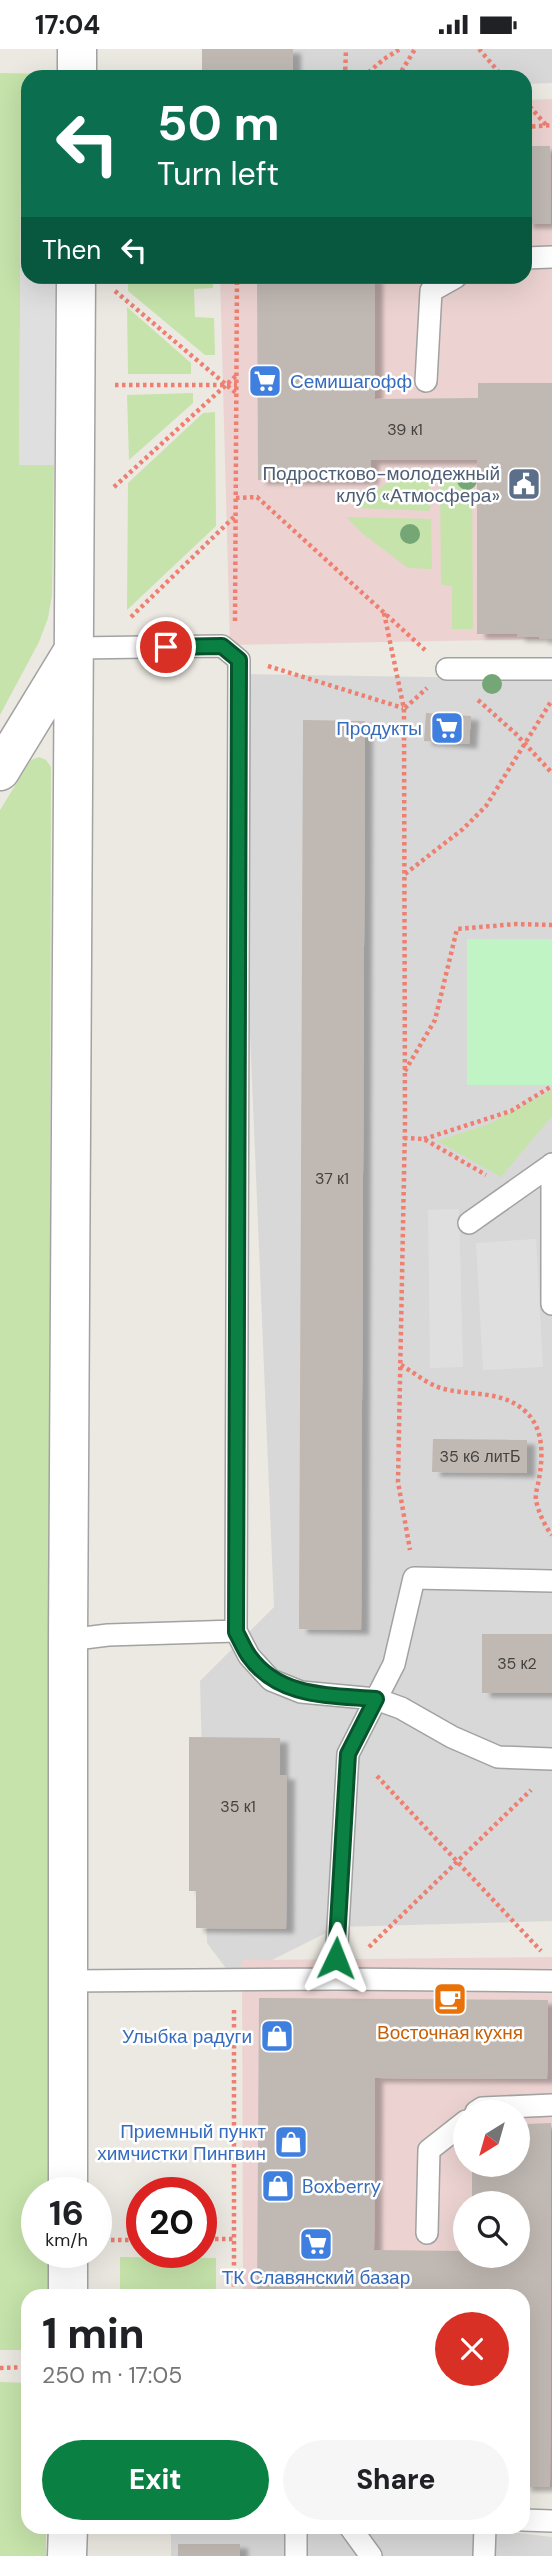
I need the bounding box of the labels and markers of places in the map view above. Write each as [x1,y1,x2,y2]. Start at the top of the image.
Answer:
supermarket icon: Семишагофф [246,362,284,400]
place label: Семишагофф [290,369,412,394]
place label: Подростково-молодежный клуб «Атмосфера» [262,461,500,508]
public building icon: Подростково-молодежный клуб «Атмосфера» [505,465,543,503]
pin [136,617,196,677]
supermarket icon: Продукты [428,709,466,747]
place label: Продукты [336,716,422,741]
cafe icon: Восточная кухня [431,1980,469,2018]
shop icon: Улыбка радуги [258,2017,296,2055]
place label: Восточная кухня [377,2020,523,2045]
place label: Улыбка радуги [122,2024,252,2049]
place label: Приемный пункт химчистки Пингвин [97,2119,266,2166]
shop icon: Приемный пункт химчистки Пингвин [272,2123,310,2161]
shop icon: Boxberry [259,2167,297,2205]
place label: Boxberry [302,2174,381,2199]
supermarket icon: ТК Славянский базар [297,2225,335,2263]
place label: ТК Славянский базар [222,2265,410,2290]

